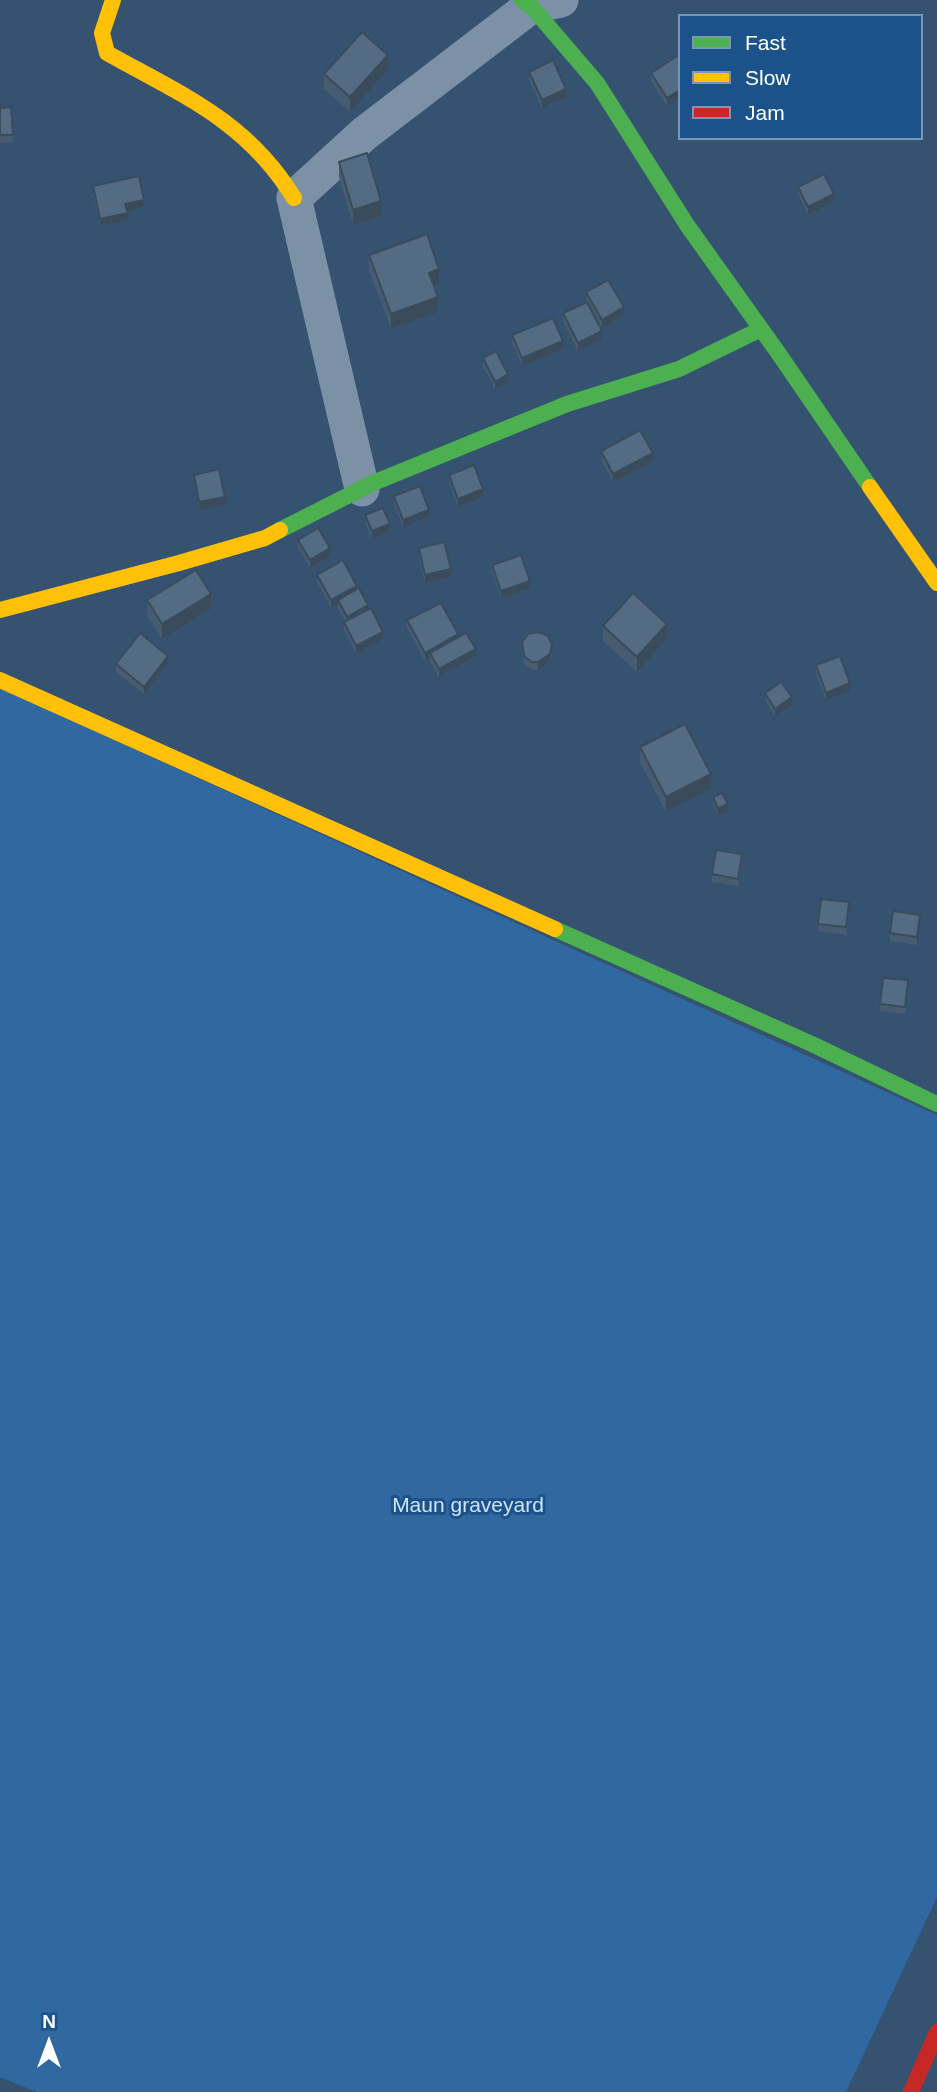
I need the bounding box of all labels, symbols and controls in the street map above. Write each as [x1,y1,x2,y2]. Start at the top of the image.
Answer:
legend [678,14,923,140]
text: Fast [745,31,786,54]
text: Slow [745,66,791,89]
text: Jam [745,101,785,124]
park label: Maun graveyard [392,1493,544,1519]
north arrow [14,2008,84,2078]
text: N [42,2011,56,2032]

